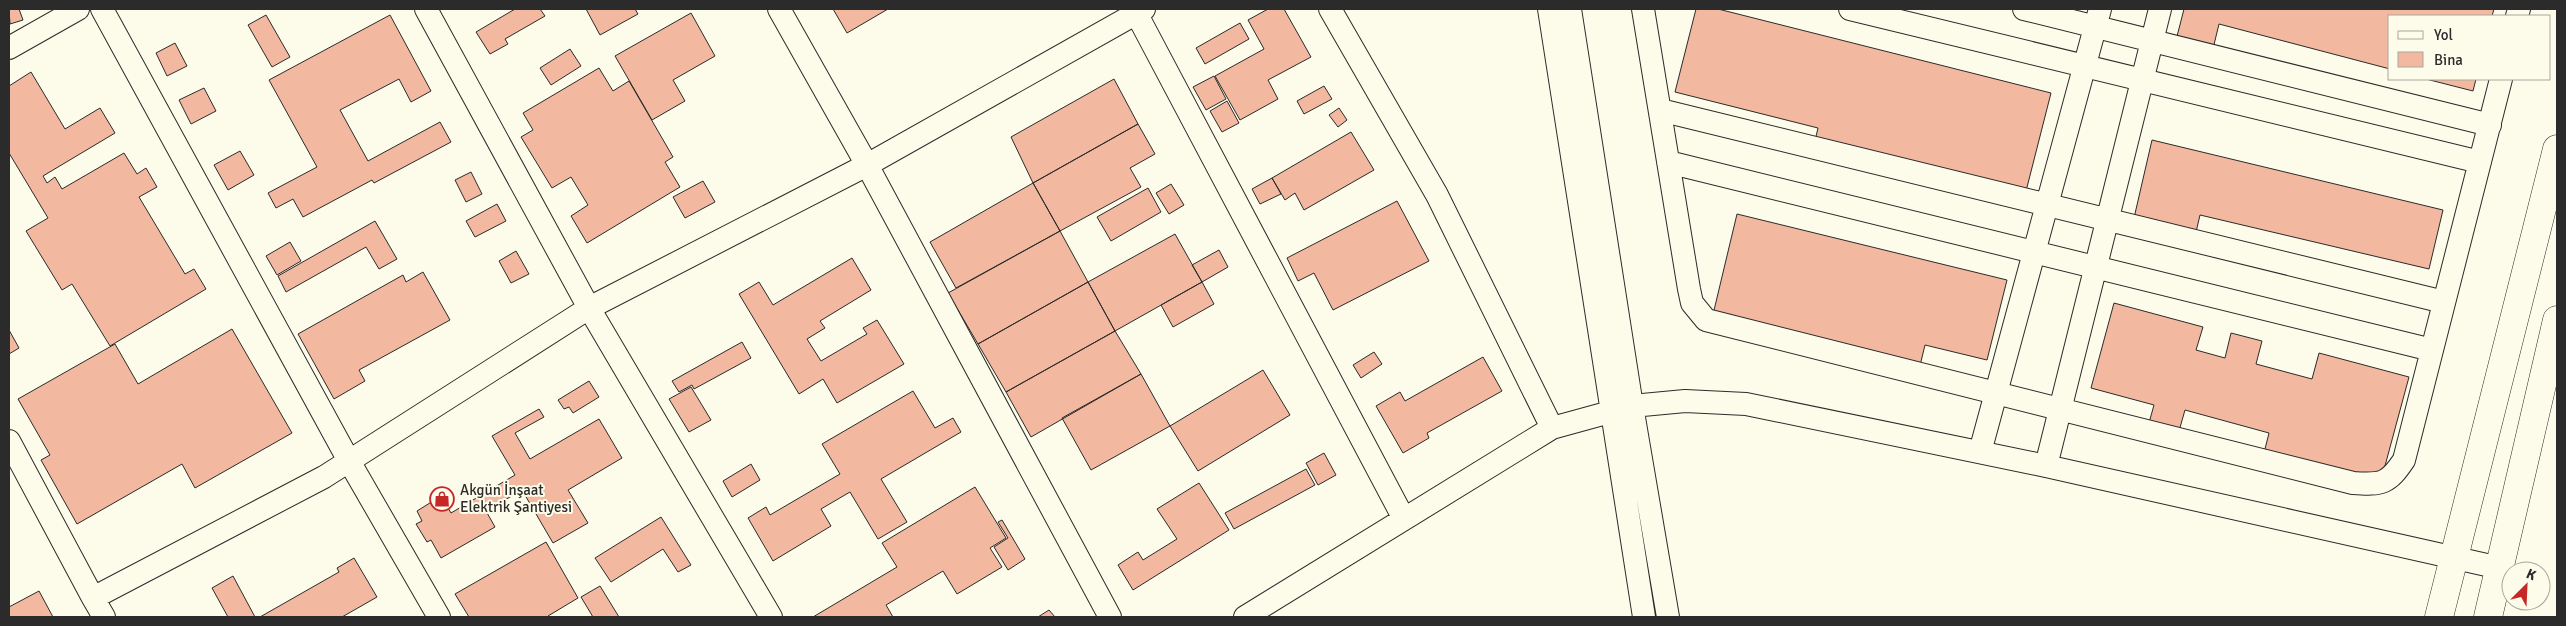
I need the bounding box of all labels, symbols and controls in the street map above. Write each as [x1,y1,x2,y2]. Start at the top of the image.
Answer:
legend [2388,15,2551,80]
text: Yol [2434,26,2453,44]
text: Bina [2434,51,2463,69]
place label: Akgün İnşaat Elektrik Şantiyesi [460,481,572,516]
shop icon: Akgün İnşaat Elektrik Şantiyesi [429,486,455,512]
north arrow [2501,561,2551,611]
text: K [2524,565,2539,584]

